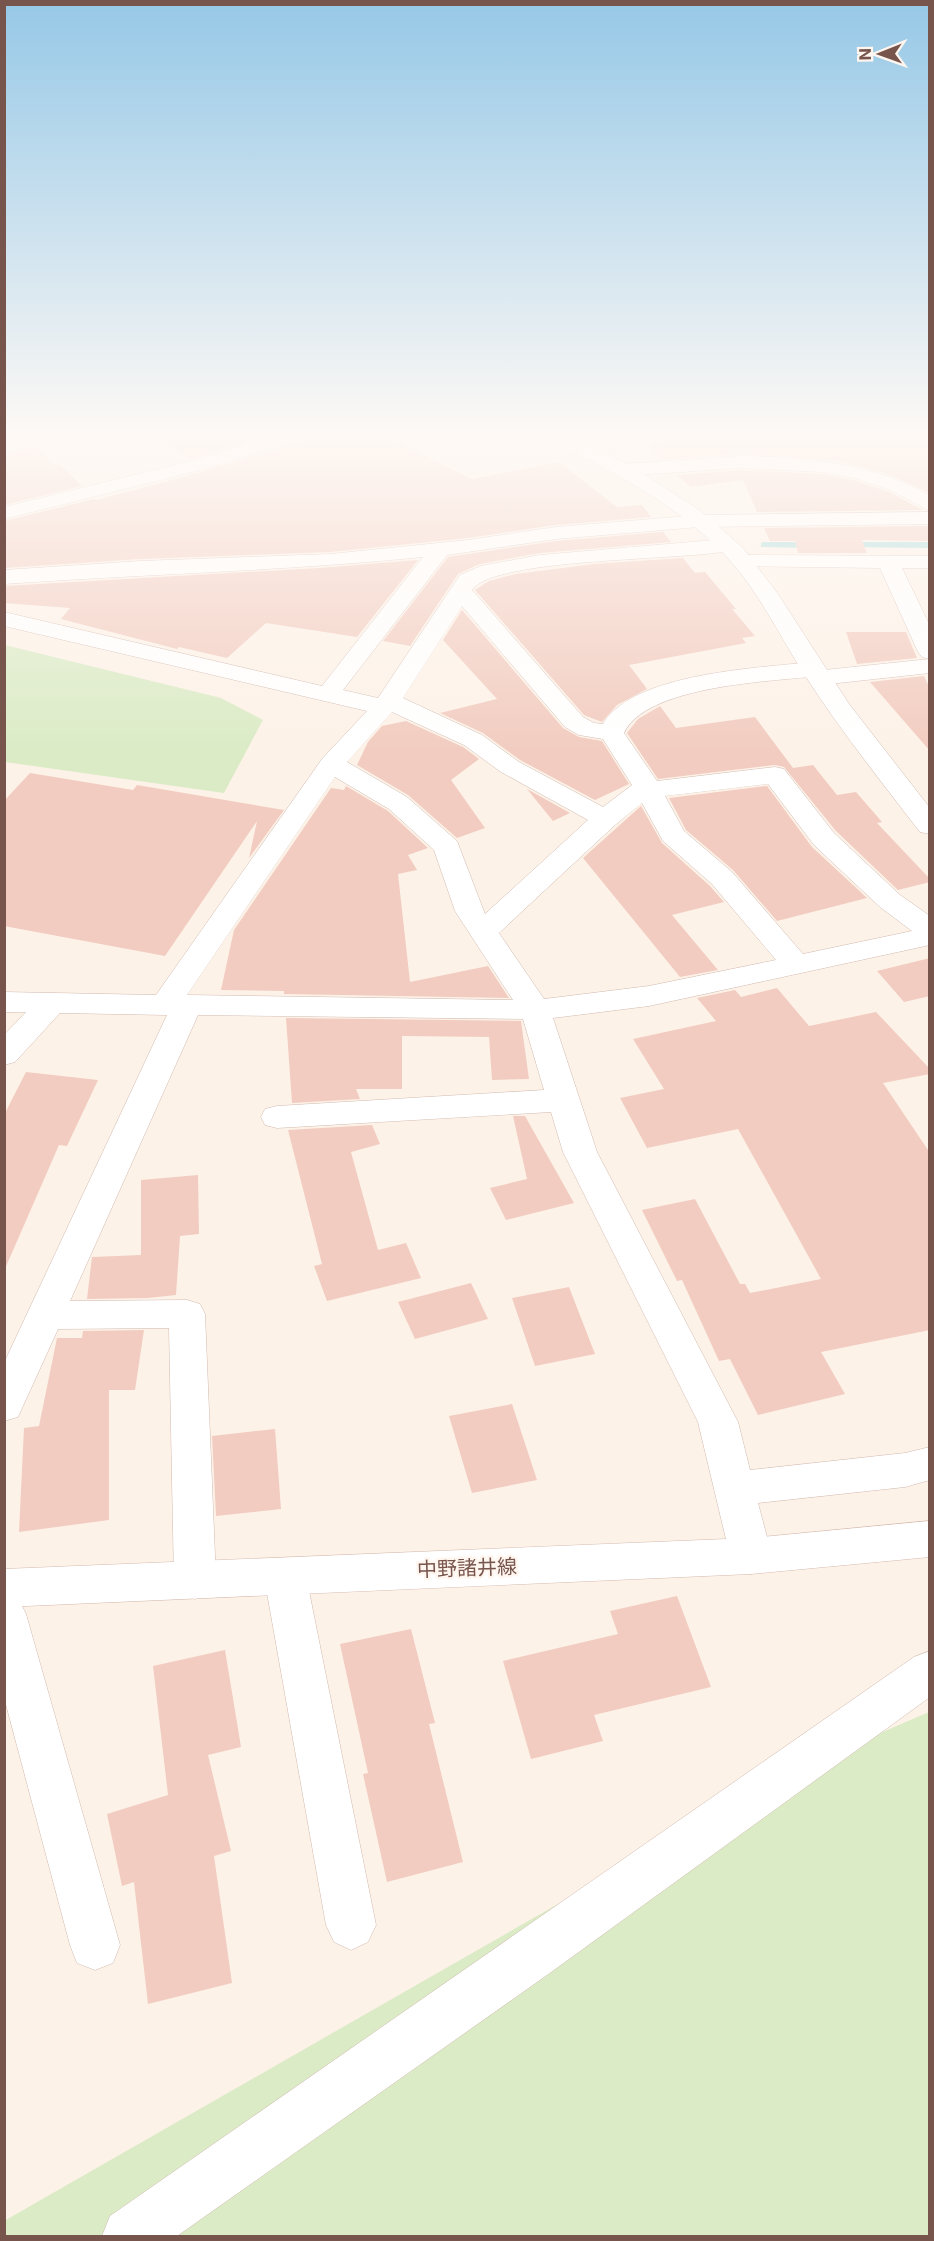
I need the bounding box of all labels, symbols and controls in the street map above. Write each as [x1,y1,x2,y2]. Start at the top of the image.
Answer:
north arrow [850,24,910,84]
text: N [855,48,875,61]
street label: 中野諸井線 [417,1554,517,1582]

